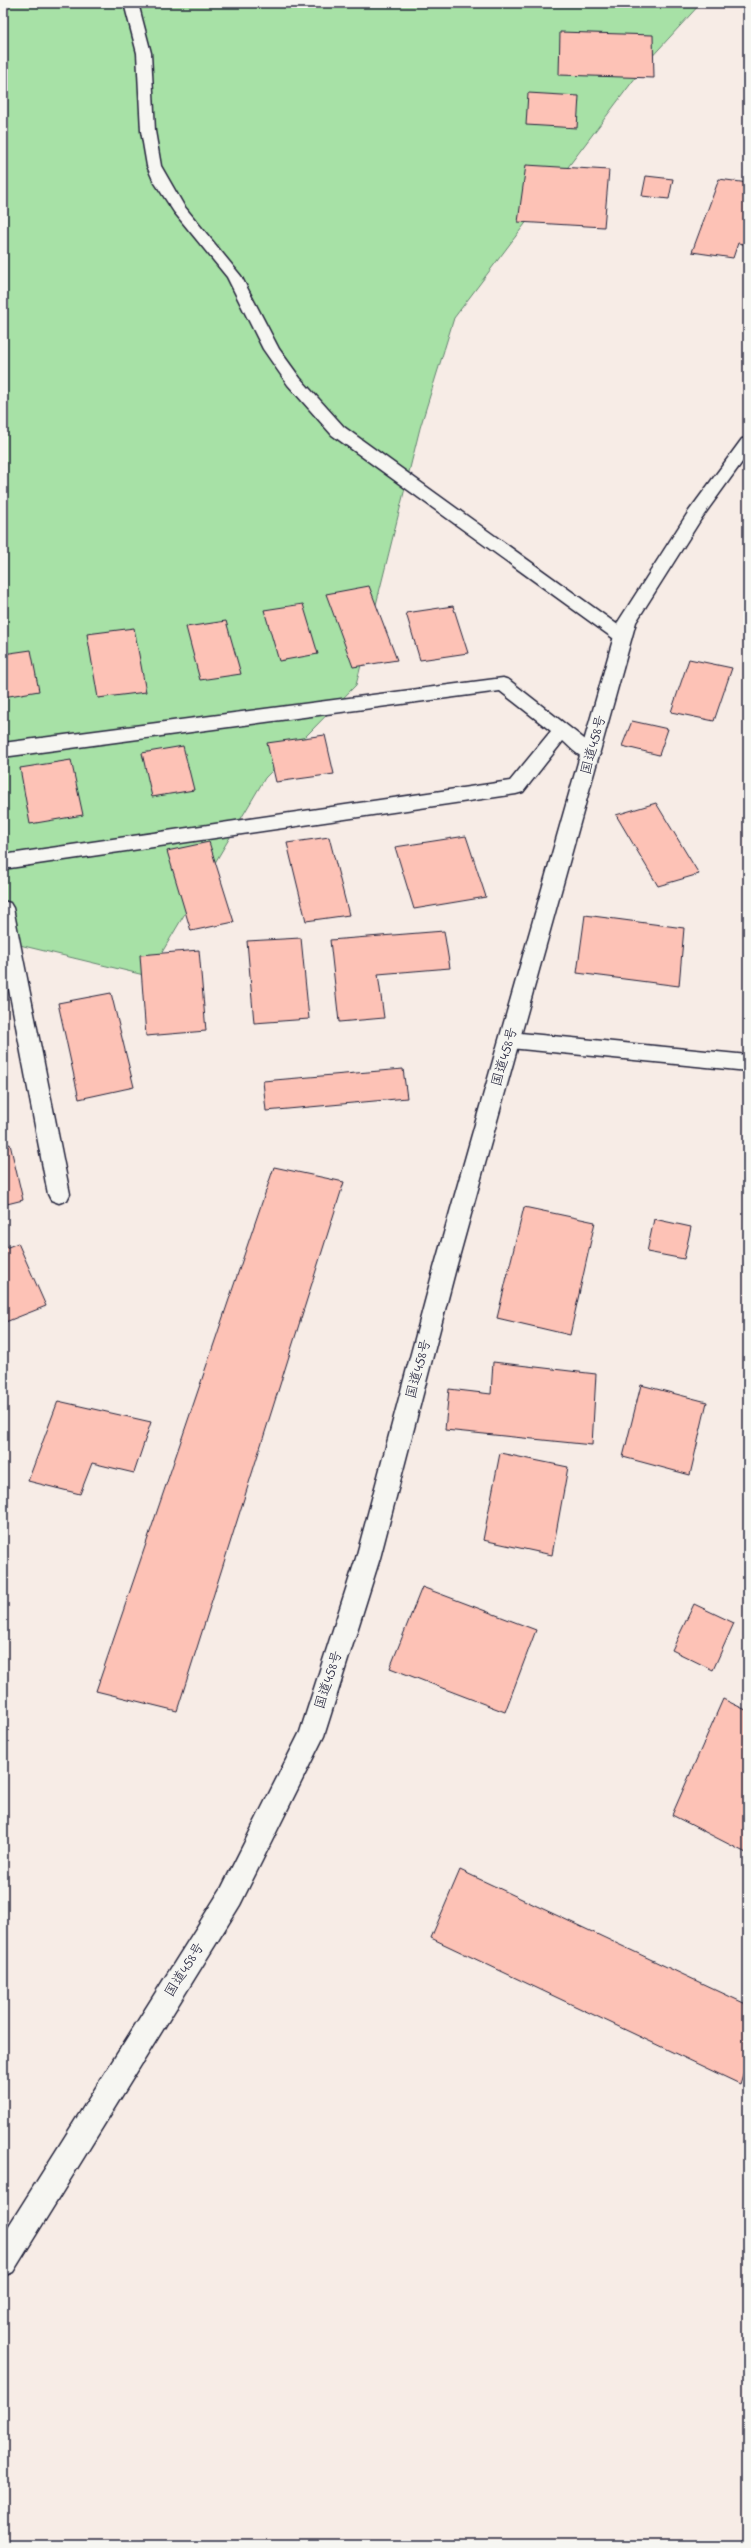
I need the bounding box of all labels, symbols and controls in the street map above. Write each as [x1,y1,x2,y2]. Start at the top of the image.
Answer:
street label: 国道458号 [576,713,612,777]
street label: 国道458号 [486,1025,524,1089]
street label: 国道458号 [401,1337,437,1401]
street label: 国道458号 [310,1648,348,1712]
street label: 国道458号 [160,1939,210,2001]

